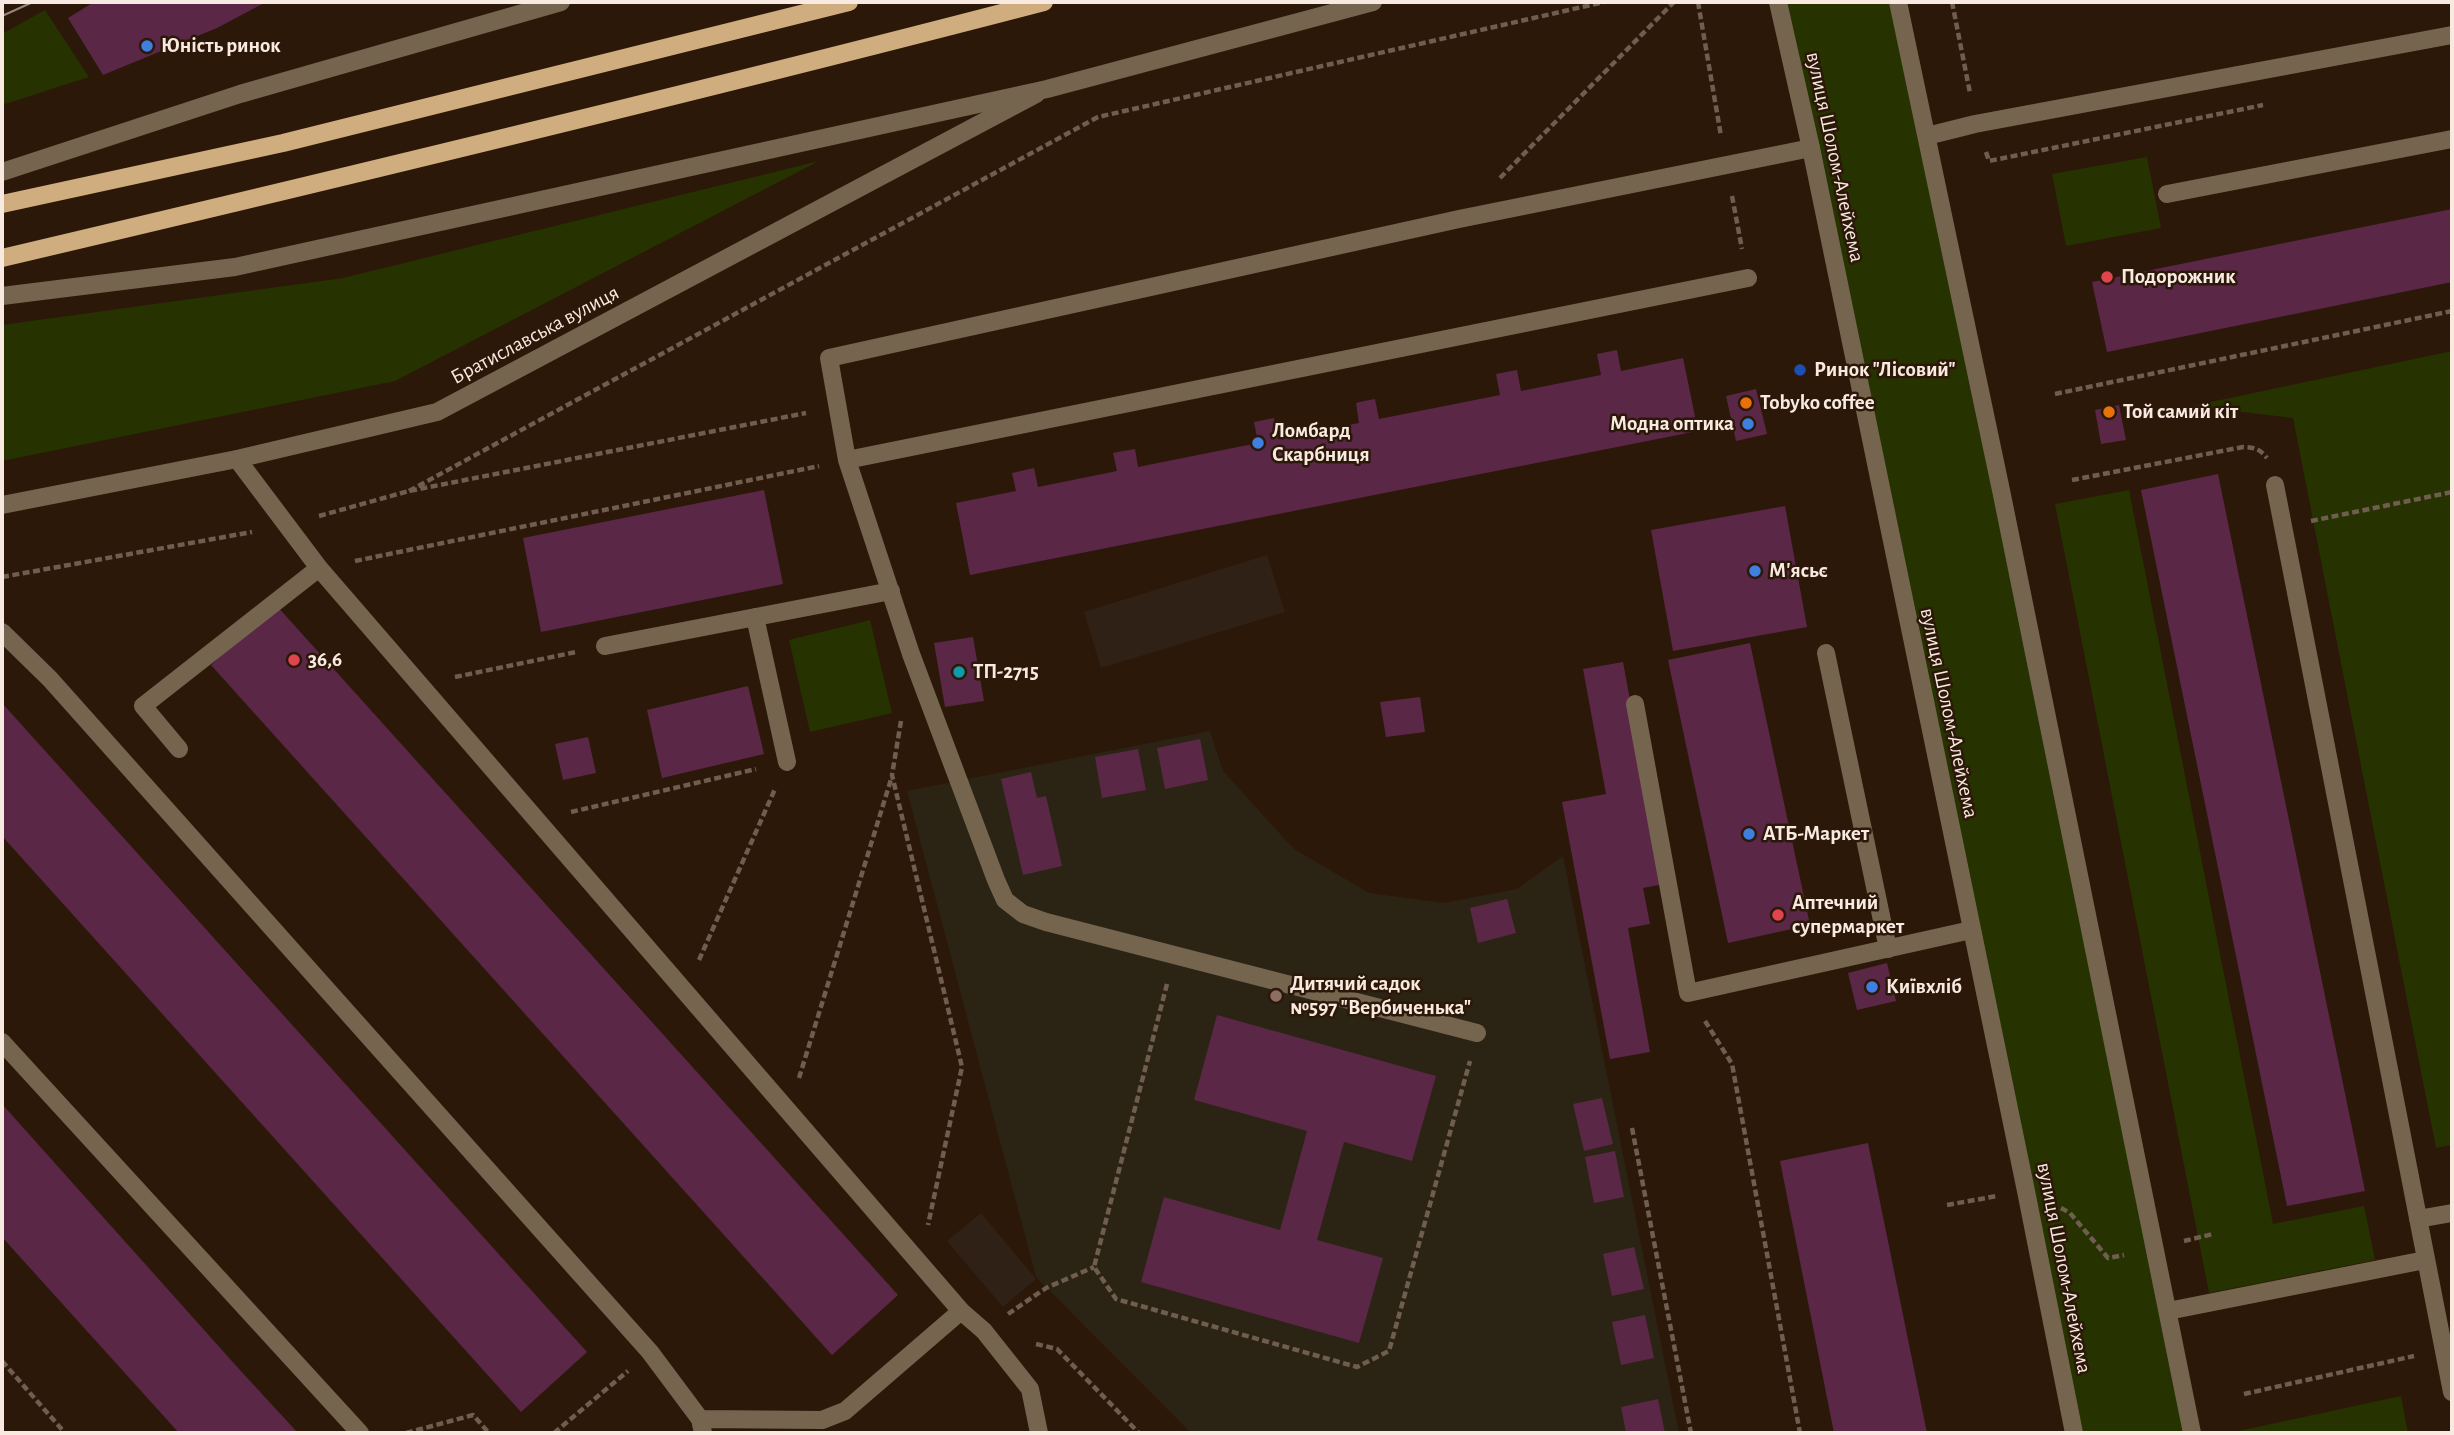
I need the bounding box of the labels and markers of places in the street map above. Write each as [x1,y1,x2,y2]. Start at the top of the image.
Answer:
place label: Юність ринок [161,33,281,59]
marker: Юність ринок [139,38,155,54]
place label: Подорожник [2121,264,2236,290]
marker: Подорожник [2099,269,2115,285]
place label: Ринок "Лісовий" [1814,357,1956,383]
marker: Ринок "Лісовий" [1792,362,1808,378]
place label: Tobyko coffee [1760,390,1875,416]
marker: Tobyko coffee [1738,395,1754,411]
place label: Той самий кіт [2123,399,2238,425]
marker: Той самий кіт [2101,404,2117,420]
place label: Модна оптика [1610,411,1734,437]
marker: Модна оптика [1740,416,1756,432]
place label: Ломбард Скарбниця [1272,418,1370,468]
marker: Ломбард Скарбниця [1250,435,1266,451]
place label: М'ясьє [1769,558,1828,584]
marker: М'ясьє [1747,563,1763,579]
place label: 36,6 [308,647,342,673]
marker: 36,6 [286,652,302,668]
place label: ТП-2715 [973,659,1039,685]
marker: ТП-2715 [951,664,967,680]
place label: АТБ-Маркет [1763,821,1869,847]
marker: АТБ-Маркет [1741,826,1757,842]
place label: Аптечний супермаркет [1792,890,1904,940]
marker: Аптечний супермаркет [1770,907,1786,923]
place label: Дитячий садок №597 "Вербиченька" [1290,971,1471,1021]
place label: Київхліб [1886,974,1962,1000]
marker: Київхліб [1864,979,1880,995]
marker: Дитячий садок №597 "Вербиченька" [1268,988,1284,1004]

